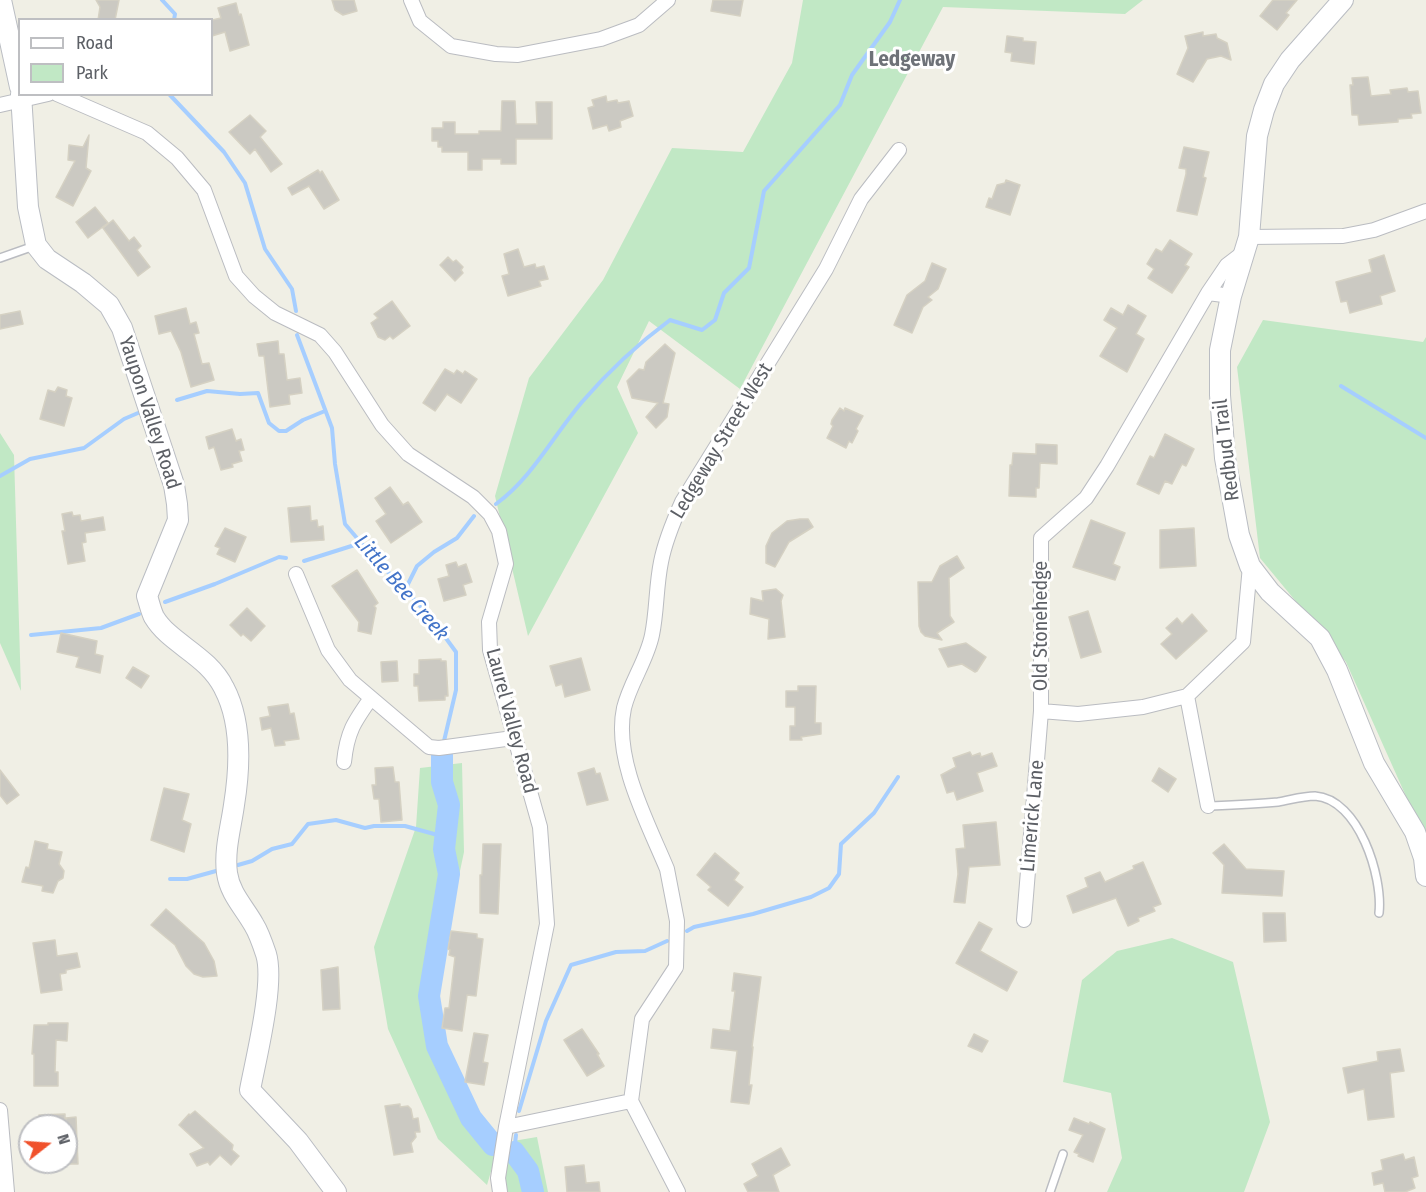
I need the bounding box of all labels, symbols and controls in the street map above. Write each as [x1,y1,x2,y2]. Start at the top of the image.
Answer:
legend [18,18,213,96]
text: Road [76,32,113,54]
district label: Ledgeway [869,47,955,73]
text: Park [76,62,108,84]
street label: Yaupon Valley Road [113,334,185,492]
street label: Ledgeway Street West [666,359,778,523]
street label: Redbud Trail [1209,397,1245,503]
water label: Little Bee Creek [348,530,454,646]
street label: Old Stonehedge [1029,561,1053,691]
street label: Laurel Valley Road [480,646,542,796]
street label: Limerick Lane [1016,759,1050,873]
north arrow [18,1114,78,1174]
text: N [53,1132,74,1147]

